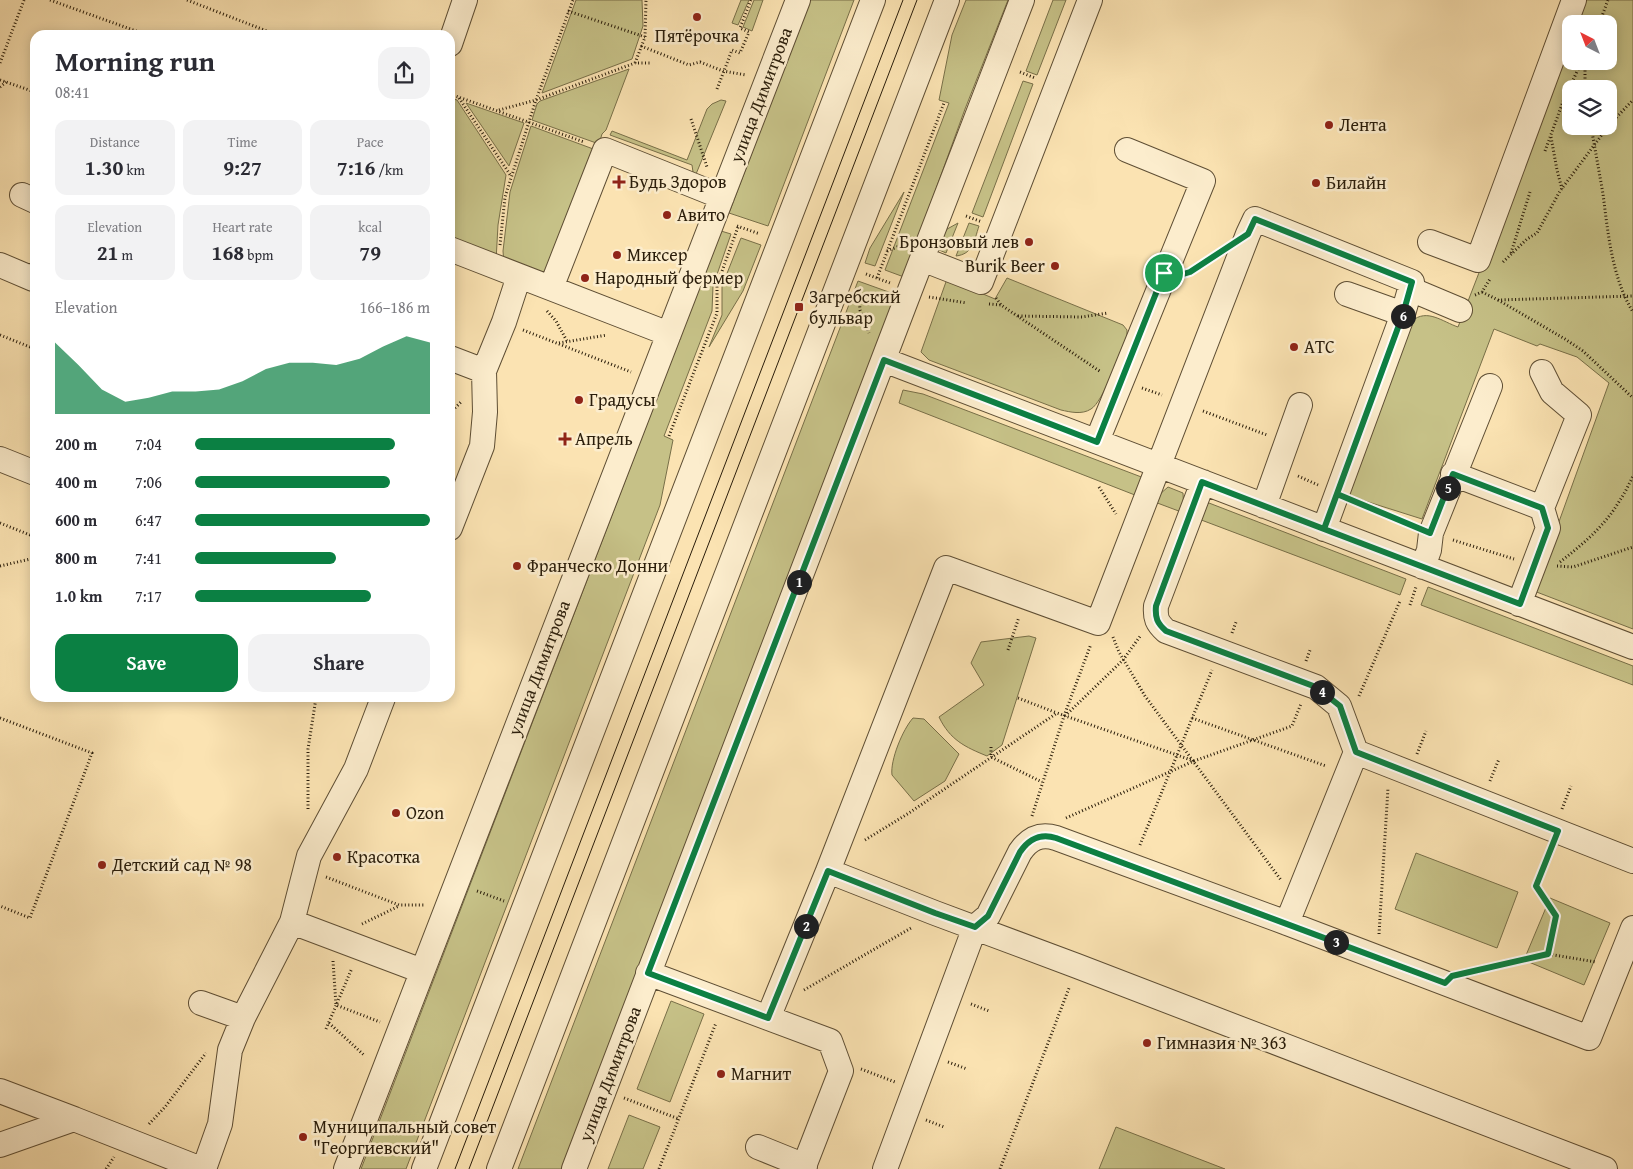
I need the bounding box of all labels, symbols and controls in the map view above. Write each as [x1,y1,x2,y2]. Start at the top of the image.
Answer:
marker: Пятёрочка [691,11,703,23]
north arrow [1562,15,1618,70]
map controls [1562,15,1617,135]
place label: Пятёрочка [655,22,740,49]
street label: улица Димитрова [722,23,799,167]
text: Morning run [55,40,215,81]
button: share [378,47,430,99]
text: 08:41 [55,80,90,104]
button: layers [1562,80,1617,135]
place label: Лента [1339,111,1387,138]
marker: Лента [1323,119,1335,131]
text: Distance [90,132,140,152]
text: Time [228,132,257,152]
text: Pace [357,132,384,152]
text: 1.30 [85,152,123,183]
text: 9:27 [223,152,262,183]
text: 7:16 [337,152,375,183]
text: km [123,160,145,180]
text: /km [375,160,404,180]
place label: Будь Здоров [629,168,727,195]
place label: Билайн [1326,169,1387,196]
marker: Будь Здоров [613,176,625,188]
marker: Билайн [1310,177,1322,189]
place label: Авито [677,201,725,228]
marker: Авито [661,209,673,221]
text: Elevation [87,217,142,237]
text: Heart rate [212,217,273,237]
text: kcal [358,217,382,237]
place label: Бронзовый лев [899,228,1019,255]
marker: Бронзовый лев [1023,236,1035,248]
text: 21 [97,237,118,268]
text: 168 [212,237,244,268]
text: 79 [359,237,381,268]
place label: Миксер [627,241,688,268]
text: m [118,245,133,265]
text: bpm [244,245,273,265]
marker: Миксер [611,249,623,261]
place label: Burik Beer [965,252,1046,279]
pin [1143,252,1185,294]
icon: arrive [1150,259,1178,287]
marker: Burik Beer [1049,260,1061,272]
place label: Народный фермер [595,264,743,291]
marker: Народный фермер [579,272,591,284]
place label: Загребский бульвар [809,283,901,331]
text: Elevation [55,295,118,319]
text: 166–186 m [360,295,430,319]
marker: Загребский бульвар [793,301,805,313]
pin: 6 [1390,304,1416,328]
text: 6 [1400,306,1407,326]
place label: АТС [1304,333,1335,360]
marker: АТС [1288,341,1300,353]
place label: Градусы [589,386,656,413]
marker: Градусы [573,394,585,406]
place label: Апрель [575,425,633,452]
text: 200 m [55,432,97,456]
text: 7:04 [135,432,162,456]
marker: Апрель [559,433,571,445]
text: 400 m [55,470,97,494]
text: 7:06 [135,470,162,494]
pin: 5 [1436,476,1460,500]
text: 5 [1445,478,1452,498]
text: 600 m [55,508,97,532]
text: 6:47 [135,508,162,532]
text: 800 m [55,546,97,570]
text: 7:41 [135,546,162,570]
place label: Франческо Донни [527,552,669,579]
marker: Франческо Донни [511,560,523,572]
pin: 1 [786,570,812,594]
text: 1 [796,572,803,592]
text: 1.0 km [55,584,102,608]
text: 7:17 [135,584,162,608]
street label: улица Димитрова [500,596,577,740]
button: Save [55,634,238,692]
button: Share [248,634,430,692]
pin: 4 [1310,680,1334,704]
text: 4 [1319,682,1326,702]
place label: Ozon [406,799,444,826]
marker: Ozon [390,807,402,819]
place label: Красотка [347,843,421,870]
place label: Детский сад № 98 [111,851,252,878]
marker: Красотка [331,851,343,863]
marker: Детский сад № 98 [96,859,108,871]
pin: 2 [794,914,818,938]
text: 2 [803,916,810,936]
pin: 3 [1324,930,1348,954]
text: 3 [1333,932,1340,952]
street label: улица Димитрова [571,1002,648,1146]
place label: Гимназия № 363 [1157,1029,1287,1056]
marker: Гимназия № 363 [1141,1037,1153,1049]
place label: Магнит [731,1060,791,1087]
marker: Магнит [715,1068,727,1080]
place label: Муниципальный совет "Георгиевский" [313,1113,497,1161]
marker: Муниципальный совет "Георгиевский" [297,1131,309,1143]

